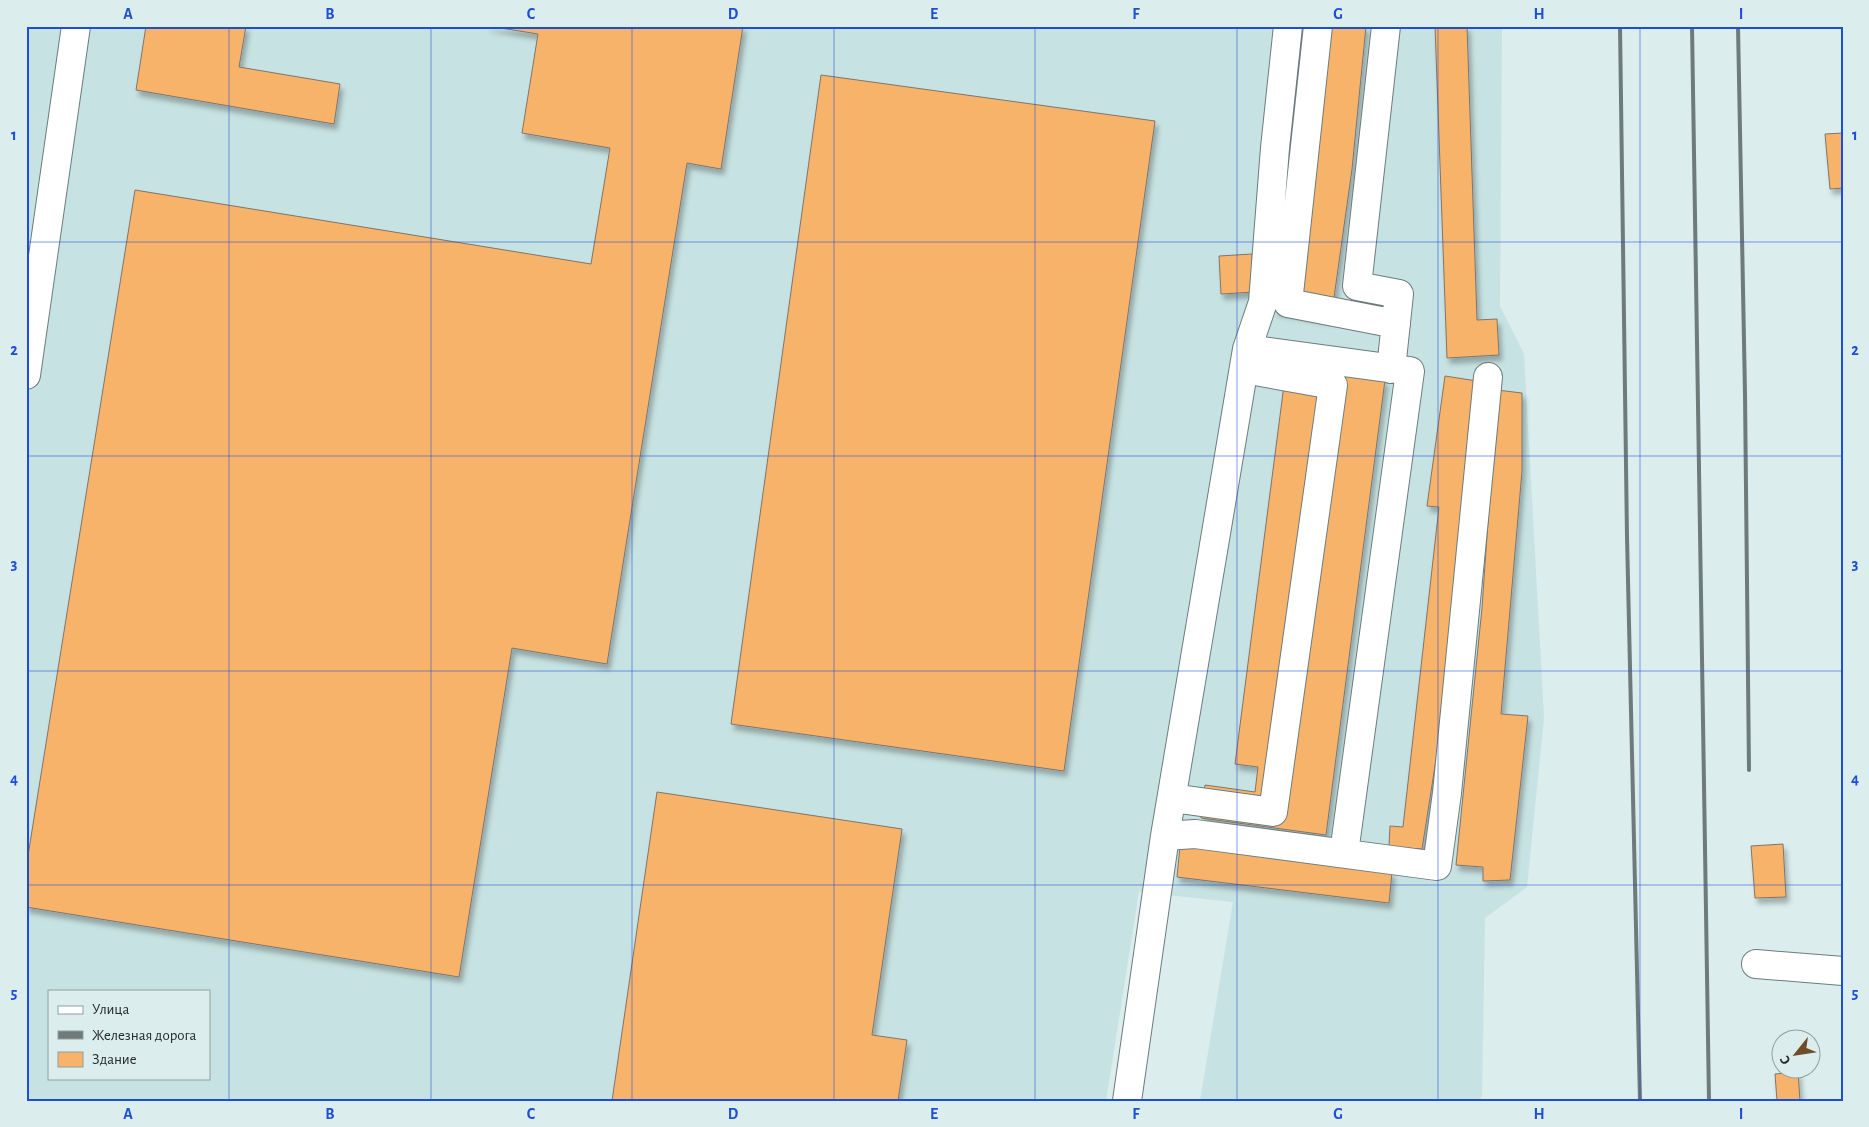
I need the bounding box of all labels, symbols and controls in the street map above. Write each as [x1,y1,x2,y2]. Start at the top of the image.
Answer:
text: A [123,6,133,22]
text: B [325,6,335,22]
text: C [527,6,536,22]
text: D [728,6,739,22]
text: E [930,6,938,22]
text: F [1132,6,1140,22]
text: G [1333,6,1343,22]
text: H [1533,6,1545,22]
text: I [1739,6,1743,22]
text: 1 [11,127,17,143]
text: 1 [1852,127,1858,143]
text: 2 [10,342,18,358]
text: 2 [1851,342,1859,358]
text: 3 [11,556,18,572]
text: 3 [1852,556,1859,572]
text: 4 [10,771,18,787]
text: 4 [1851,771,1859,787]
text: 5 [11,985,18,1001]
text: 5 [1852,985,1859,1001]
legend [48,990,210,1080]
text: Улица [92,1002,129,1017]
text: Железная дорога [92,1028,197,1043]
north arrow [1772,1030,1822,1080]
text: Здание [92,1052,137,1067]
text: С [1777,1053,1794,1067]
text: A [123,1106,133,1122]
text: B [325,1106,335,1122]
text: C [527,1106,536,1122]
text: D [728,1106,739,1122]
text: E [930,1106,938,1122]
text: F [1132,1106,1140,1122]
text: G [1333,1106,1343,1122]
text: H [1533,1106,1545,1122]
text: I [1739,1106,1743,1122]

